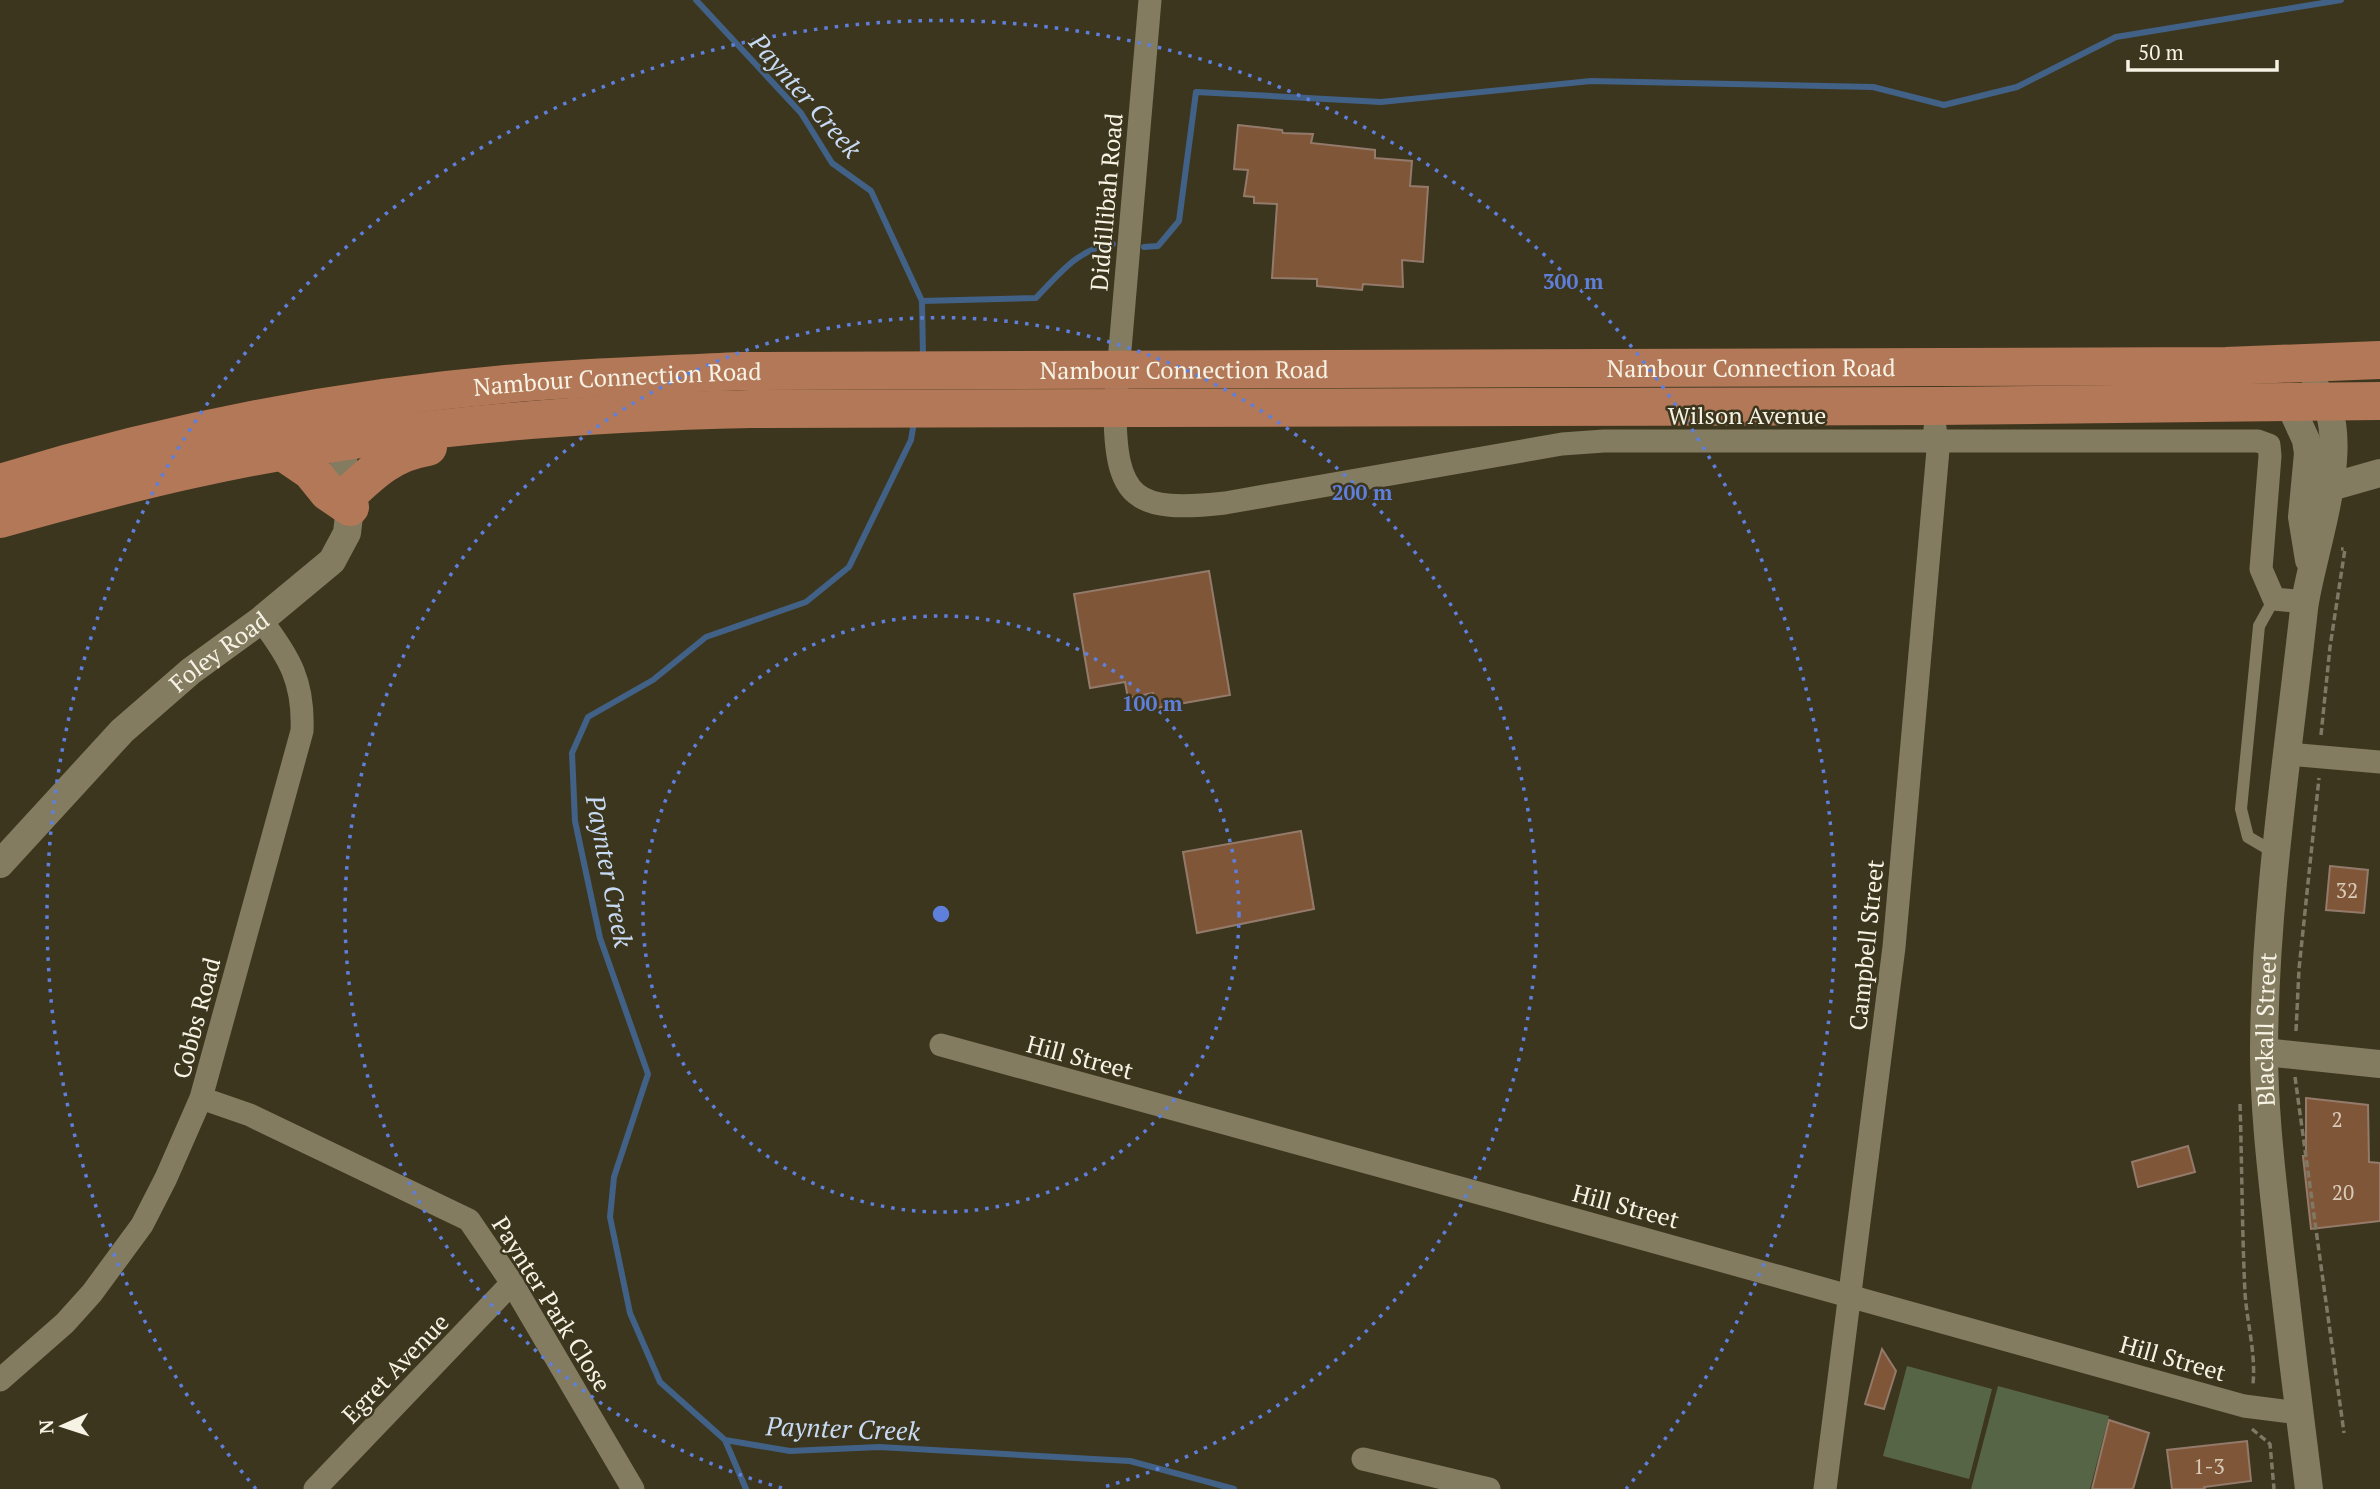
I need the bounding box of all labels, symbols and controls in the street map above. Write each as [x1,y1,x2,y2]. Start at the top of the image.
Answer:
water label: Paynter Creek [742,25,870,165]
scale bar [2128,28,2277,72]
text: 50 m [2138,38,2184,66]
street label: Diddillibah Road [1082,112,1130,292]
text: 300 m [1543,267,1604,295]
street label: Nambour Connection Road [1607,351,1896,384]
street label: Nambour Connection Road [1040,353,1329,386]
street label: Nambour Connection Road [472,355,762,403]
street label: Wilson Avenue [1668,399,1826,431]
text: 200 m [1332,478,1393,506]
street label: Foley Road [162,604,275,699]
text: 100 m [1122,689,1183,717]
water label: Paynter Creek [578,791,642,951]
street label: Campbell Street [1841,858,1891,1032]
house number: 32 [2336,876,2358,904]
centre of rings [929,902,953,926]
street label: Blackall Street [2248,951,2283,1107]
street label: Cobbs Road [164,954,228,1082]
street label: Hill Street [1023,1027,1137,1087]
house number: 2 [2331,1105,2343,1133]
street label: Hill Street [1569,1176,1683,1236]
house number: 20 [2332,1178,2354,1206]
street label: Paynter Park Close [485,1210,619,1398]
street label: Egret Avenue [335,1306,455,1430]
street label: Hill Street [2116,1328,2230,1388]
north arrow [28,1391,98,1461]
water label: Paynter Creek [764,1408,921,1448]
text: N [33,1418,58,1435]
house number: 1-3 [2193,1452,2225,1480]

